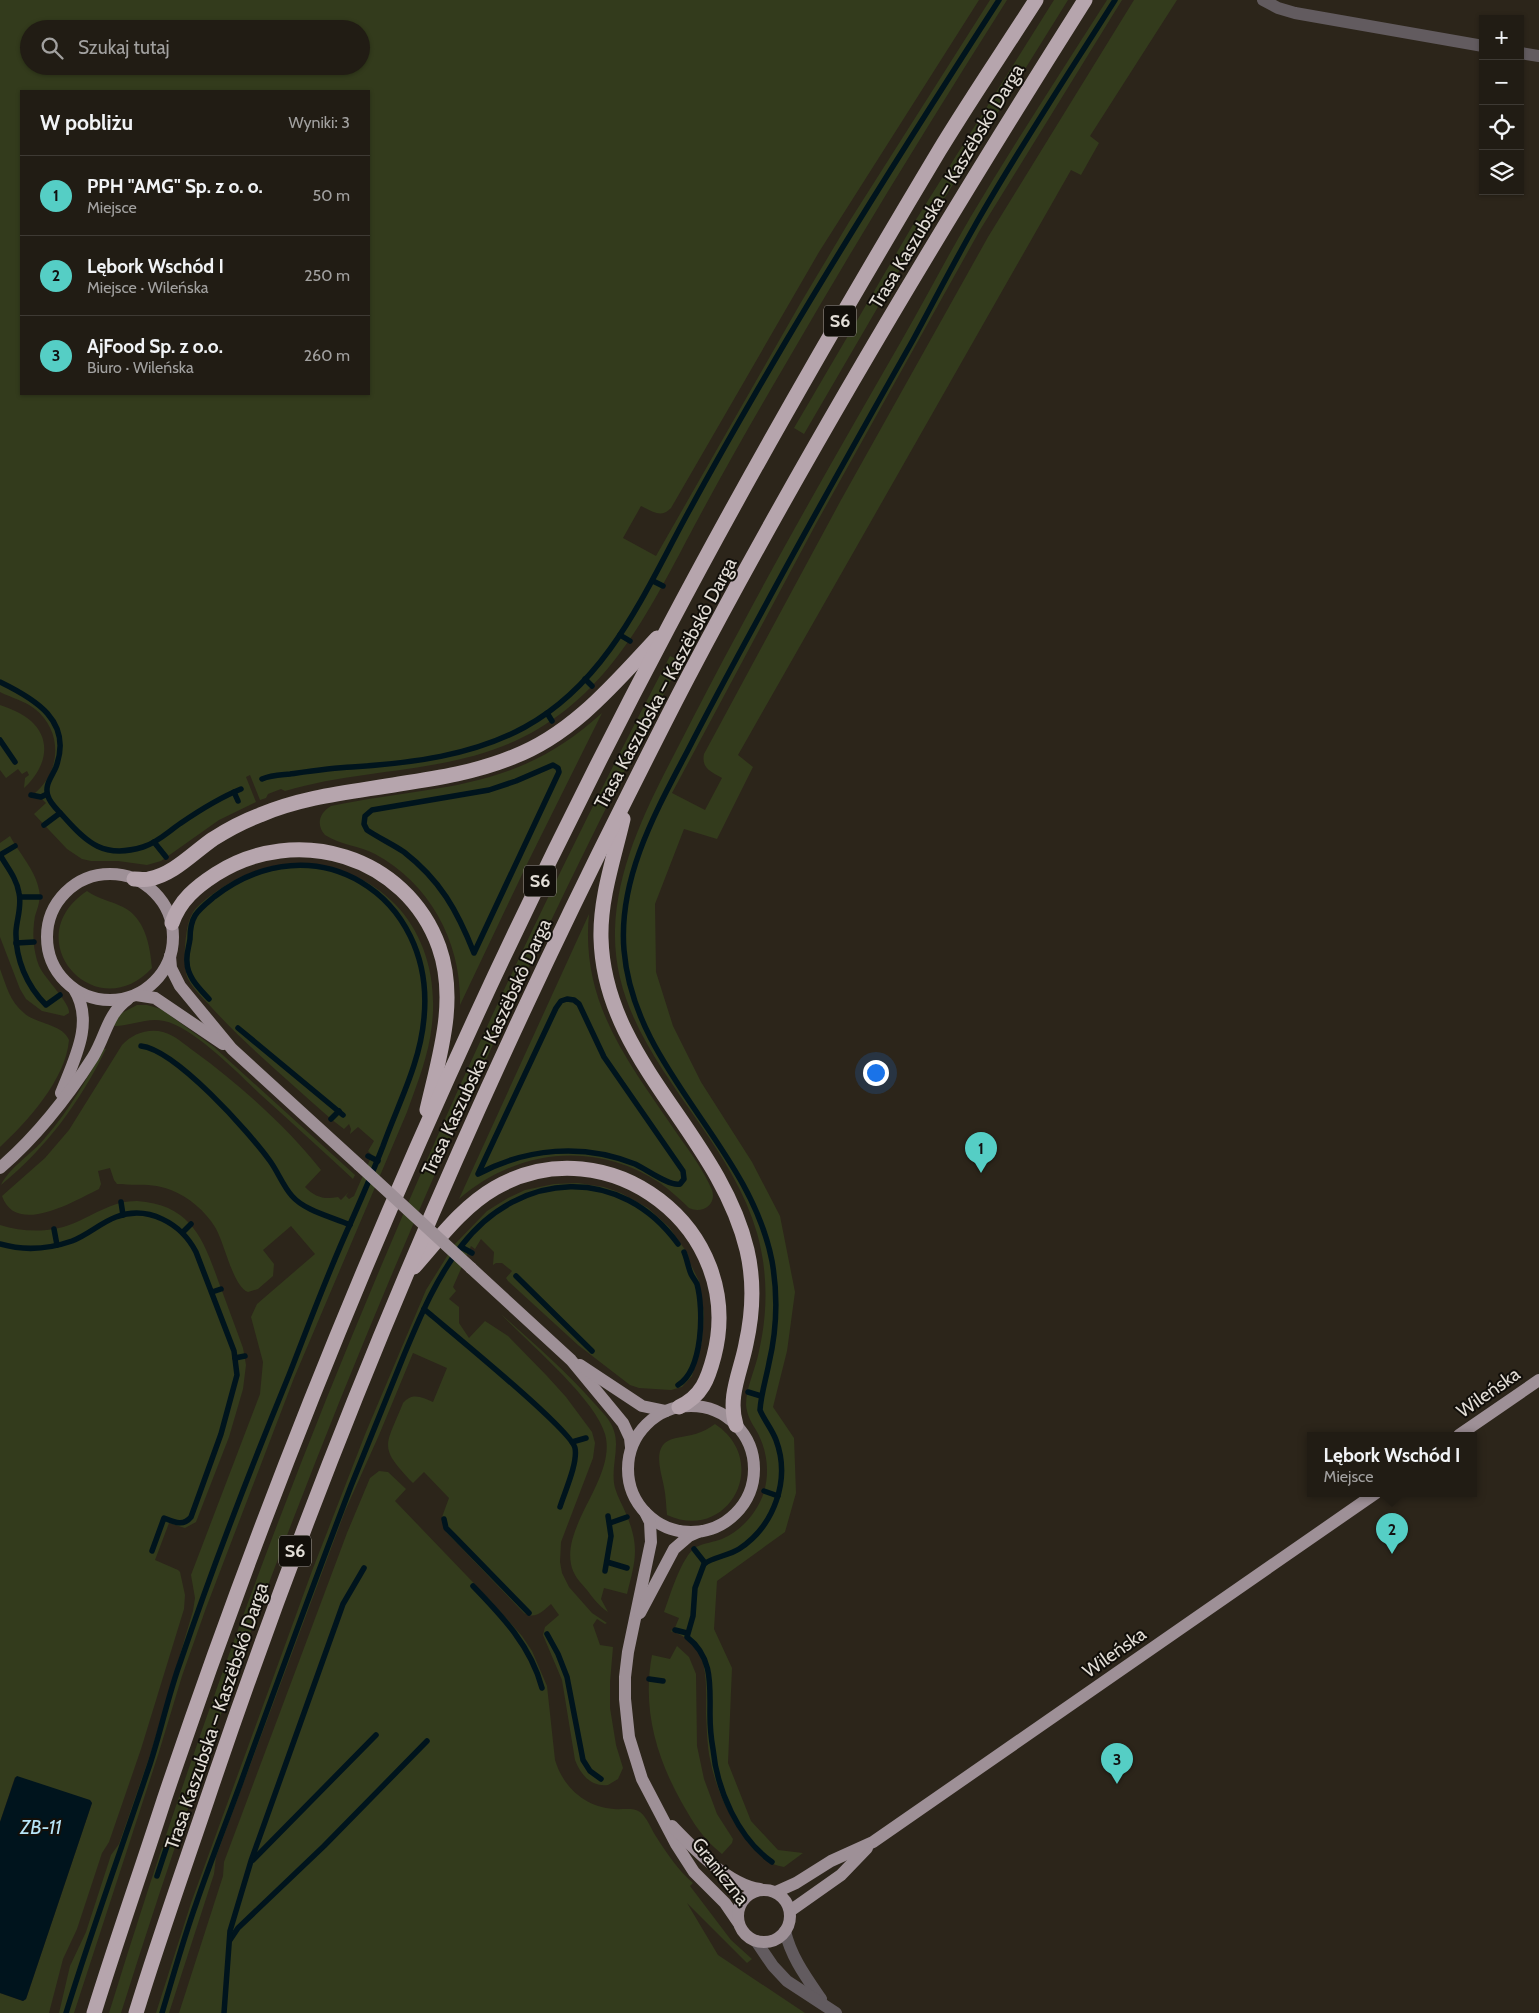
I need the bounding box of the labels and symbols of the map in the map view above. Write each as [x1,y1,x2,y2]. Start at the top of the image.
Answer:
street label: Trasa Kaszubska – Kaszëbskô Darga [864,60,1029,313]
road number: S6 [824,306,856,336]
street label: Trasa Kaszubska – Kaszëbskô Darga [589,554,742,813]
road number: S6 [524,866,556,896]
street label: Trasa Kaszubska – Kaszëbskô Darga [417,915,556,1179]
your location [863,1060,889,1086]
pin: 1 [965,1132,997,1173]
street label: Wileńska [1452,1362,1524,1422]
pin: 2 [1376,1513,1408,1554]
road number: S6 [279,1535,311,1566]
street label: Trasa Kaszubska – Kaszëbskô Darga [160,1580,273,1853]
street label: Wileńska [1078,1622,1150,1682]
pin: 3 [1101,1743,1133,1784]
water label: ZB-11 [19,1815,62,1839]
street label: Graniczna [687,1833,754,1910]

